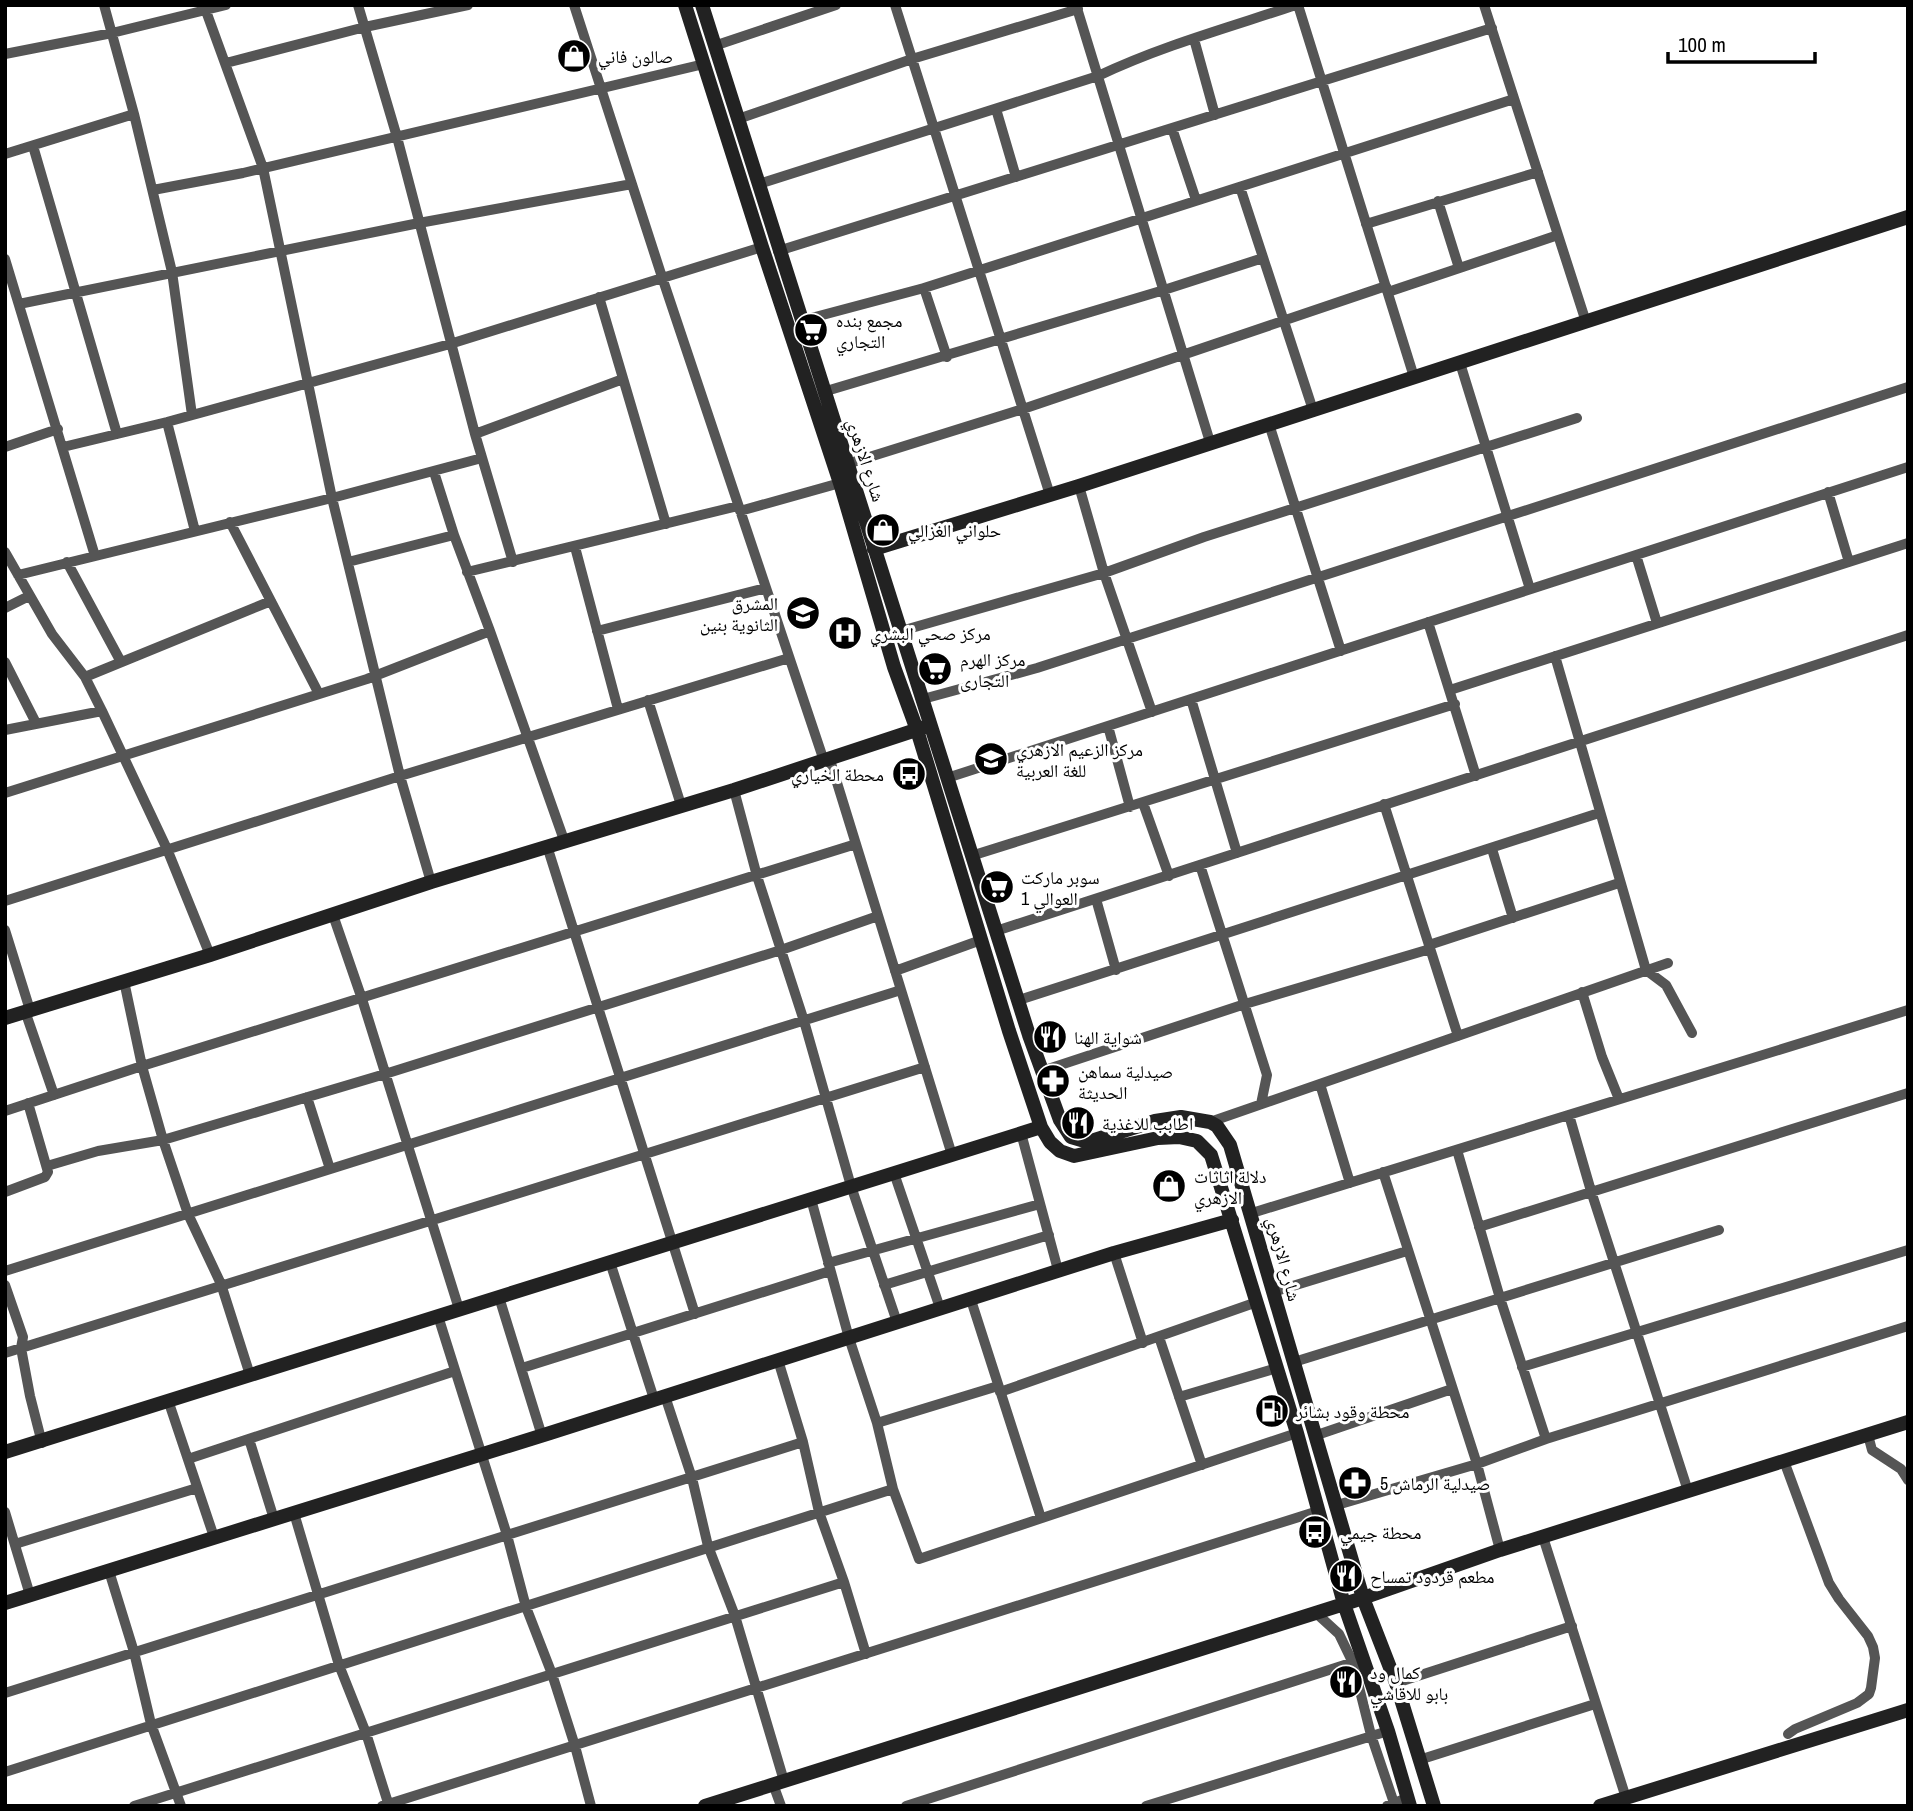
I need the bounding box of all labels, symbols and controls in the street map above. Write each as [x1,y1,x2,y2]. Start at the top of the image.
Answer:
scale bar [1668,21,1815,65]
text: 100 m [1678,30,1726,59]
shop icon: صالون فاني [555,37,593,75]
place label: صالون فاني [598,44,673,71]
place label: مجمع بنده التجاري [836,308,902,356]
supermarket icon: مجمع بنده التجاري [792,311,830,349]
street label: شارع الازهري [838,415,891,506]
shop icon: حلواني الغزالي [864,511,902,549]
place label: حلواني الغزالي [908,518,1001,545]
place label: المشرق الثانوية بنين [700,591,778,637]
school or university icon: المشرق الثانوية بنين [784,594,822,632]
hospital icon: مركز صحي البشري [826,614,864,652]
place label: مركز صحي البشري [870,621,991,648]
place label: مركز الهرم التجارى [960,647,1025,693]
supermarket icon: مركز الهرم التجارى [916,650,954,688]
place label: مركز الزعيم الازهري للغة العربية [1016,737,1143,783]
school or university icon: مركز الزعيم الازهري للغة العربية [972,740,1010,778]
bus stop icon: محطة الخياري [890,755,928,793]
place label: محطة الخياري [791,762,884,789]
place label: سوبر ماركت العوالي 1 [1021,865,1099,913]
supermarket icon: سوبر ماركت العوالي 1 [978,868,1016,906]
restaurant icon: شواية الهنا [1031,1018,1069,1056]
place label: شواية الهنا [1074,1025,1142,1050]
place label: صيدلية سماهن الحديثة [1078,1059,1173,1105]
pharmacy icon: صيدلية سماهن الحديثة [1034,1062,1072,1100]
restaurant icon: اطابب للاغذية [1059,1104,1097,1142]
place label: اطابب للاغذية [1102,1111,1193,1136]
place label: دلالة اثاثات الازهري [1194,1164,1266,1212]
shop icon: دلالة اثاثات الازهري [1150,1167,1188,1205]
street label: شارع الازهري [1258,1214,1307,1305]
fuel station icon: محطة وقود بشائر [1253,1392,1291,1430]
place label: محطة وقود بشائر [1295,1399,1409,1424]
pharmacy icon: صيدلية الرماش 5 [1336,1464,1374,1502]
place label: صيدلية الرماش 5 [1380,1471,1490,1496]
bus stop icon: محطة جيمي [1296,1513,1334,1551]
place label: محطة جيمي [1340,1520,1422,1547]
restaurant icon: مطعم قردود تمساح [1327,1557,1365,1595]
place label: مطعم قردود تمساح [1370,1564,1494,1589]
place label: كمال ود بابو للاقاشي [1370,1660,1448,1708]
restaurant icon: كمال ود بابو للاقاشي [1327,1663,1365,1701]

